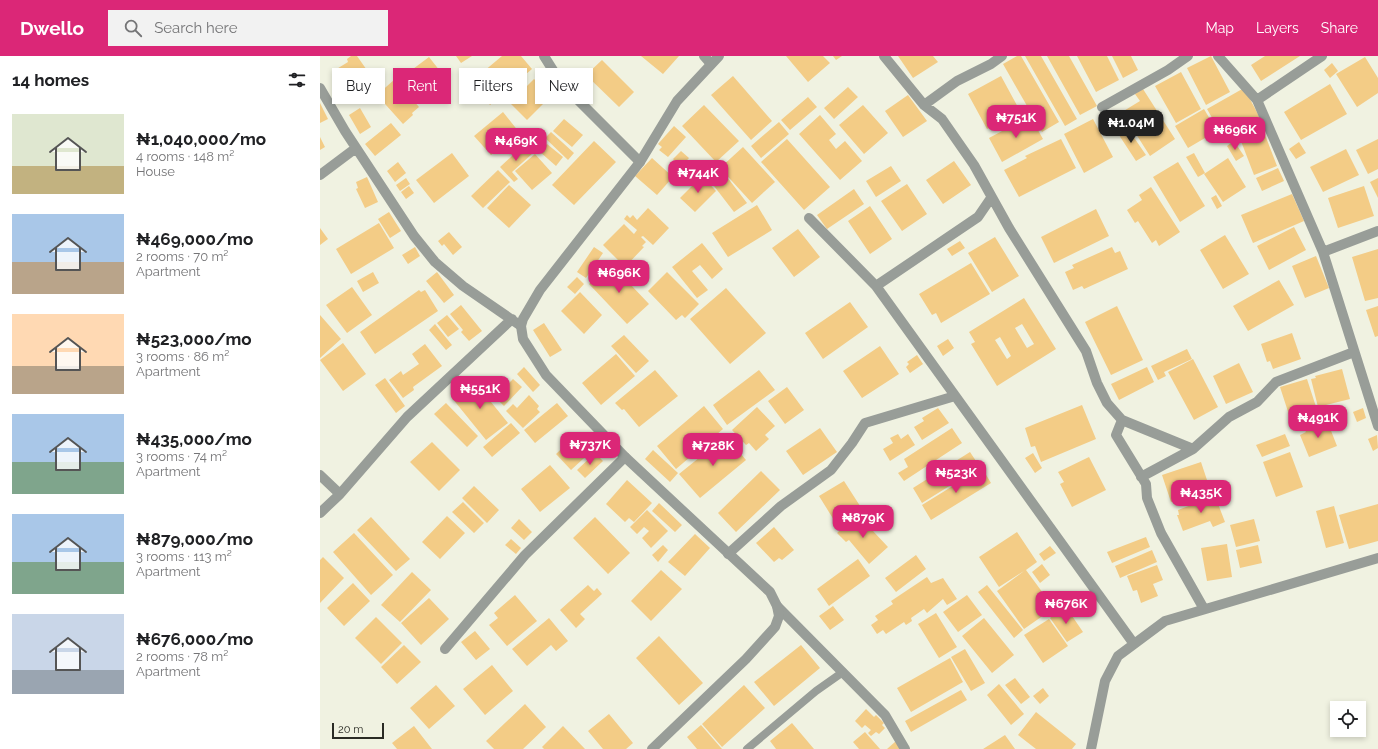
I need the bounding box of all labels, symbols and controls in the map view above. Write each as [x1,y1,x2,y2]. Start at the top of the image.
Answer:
search box [108,10,388,46]
text: Dwello [20,17,84,39]
icon: search [122,17,144,39]
text: Search here [154,19,237,37]
text: Map [1206,20,1234,36]
text: Layers [1256,20,1299,36]
text: Share [1321,20,1358,36]
chip: Buy [332,68,385,104]
chip: Rent [393,68,451,104]
chip: Filters [459,68,527,104]
chip: New [535,68,593,104]
icon: filters [286,69,308,91]
text: 14 homes [12,70,89,90]
pin: ₦751K [988,105,1044,139]
text: ₦751K [996,110,1036,125]
pin: ₦1.04M [1098,110,1164,144]
text: ₦1.04M [1107,115,1155,130]
pin: ₦696K [1207,117,1263,151]
text: ₦696K [1213,122,1257,137]
pin: ₦469K [488,128,544,162]
text: ₦1,040,000/mo [136,129,266,149]
icon: home [44,130,92,178]
text: ₦469K [495,133,537,148]
text: 4 rooms · 148 m² [136,149,234,164]
pin: ₦744K [670,160,726,194]
text: House [136,164,175,179]
text: ₦744K [677,165,719,180]
text: ₦469,000/mo [136,229,253,249]
icon: home [44,230,92,278]
text: 2 rooms · 70 m² [136,249,228,264]
pin: ₦696K [591,260,647,294]
text: Apartment [136,264,200,279]
text: ₦696K [597,265,641,280]
text: ₦523,000/mo [136,329,252,349]
icon: home [44,330,92,378]
text: 3 rooms · 86 m² [136,349,229,364]
text: Apartment [136,364,200,379]
pin: ₦551K [452,376,508,410]
text: ₦551K [460,381,500,396]
pin: ₦491K [1290,405,1346,439]
text: ₦491K [1297,410,1339,425]
text: ₦435,000/mo [136,429,252,449]
icon: home [44,430,92,478]
pin: ₦737K [562,432,618,466]
pin: ₦728K [685,433,741,467]
text: ₦737K [569,437,611,452]
text: ₦728K [692,438,734,453]
text: 3 rooms · 74 m² [136,449,227,464]
pin: ₦523K [928,460,984,494]
text: Apartment [136,464,200,479]
text: ₦523K [935,465,977,480]
pin: ₦435K [1173,480,1229,514]
text: ₦435K [1180,485,1222,500]
pin: ₦879K [835,505,891,539]
text: ₦879K [842,510,884,525]
text: ₦879,000/mo [136,529,253,549]
icon: home [44,530,92,578]
text: 3 rooms · 113 m² [136,549,232,564]
text: Apartment [136,564,200,579]
pin: ₦676K [1038,591,1094,625]
text: ₦676K [1045,596,1087,611]
text: ₦676,000/mo [136,629,253,649]
icon: home [44,630,92,678]
text: 2 rooms · 78 m² [136,649,228,664]
text: Apartment [136,664,200,679]
map controls [1330,701,1366,737]
button: locate [1330,701,1366,737]
scale bar [332,721,384,740]
text: 20 m [338,723,363,736]

